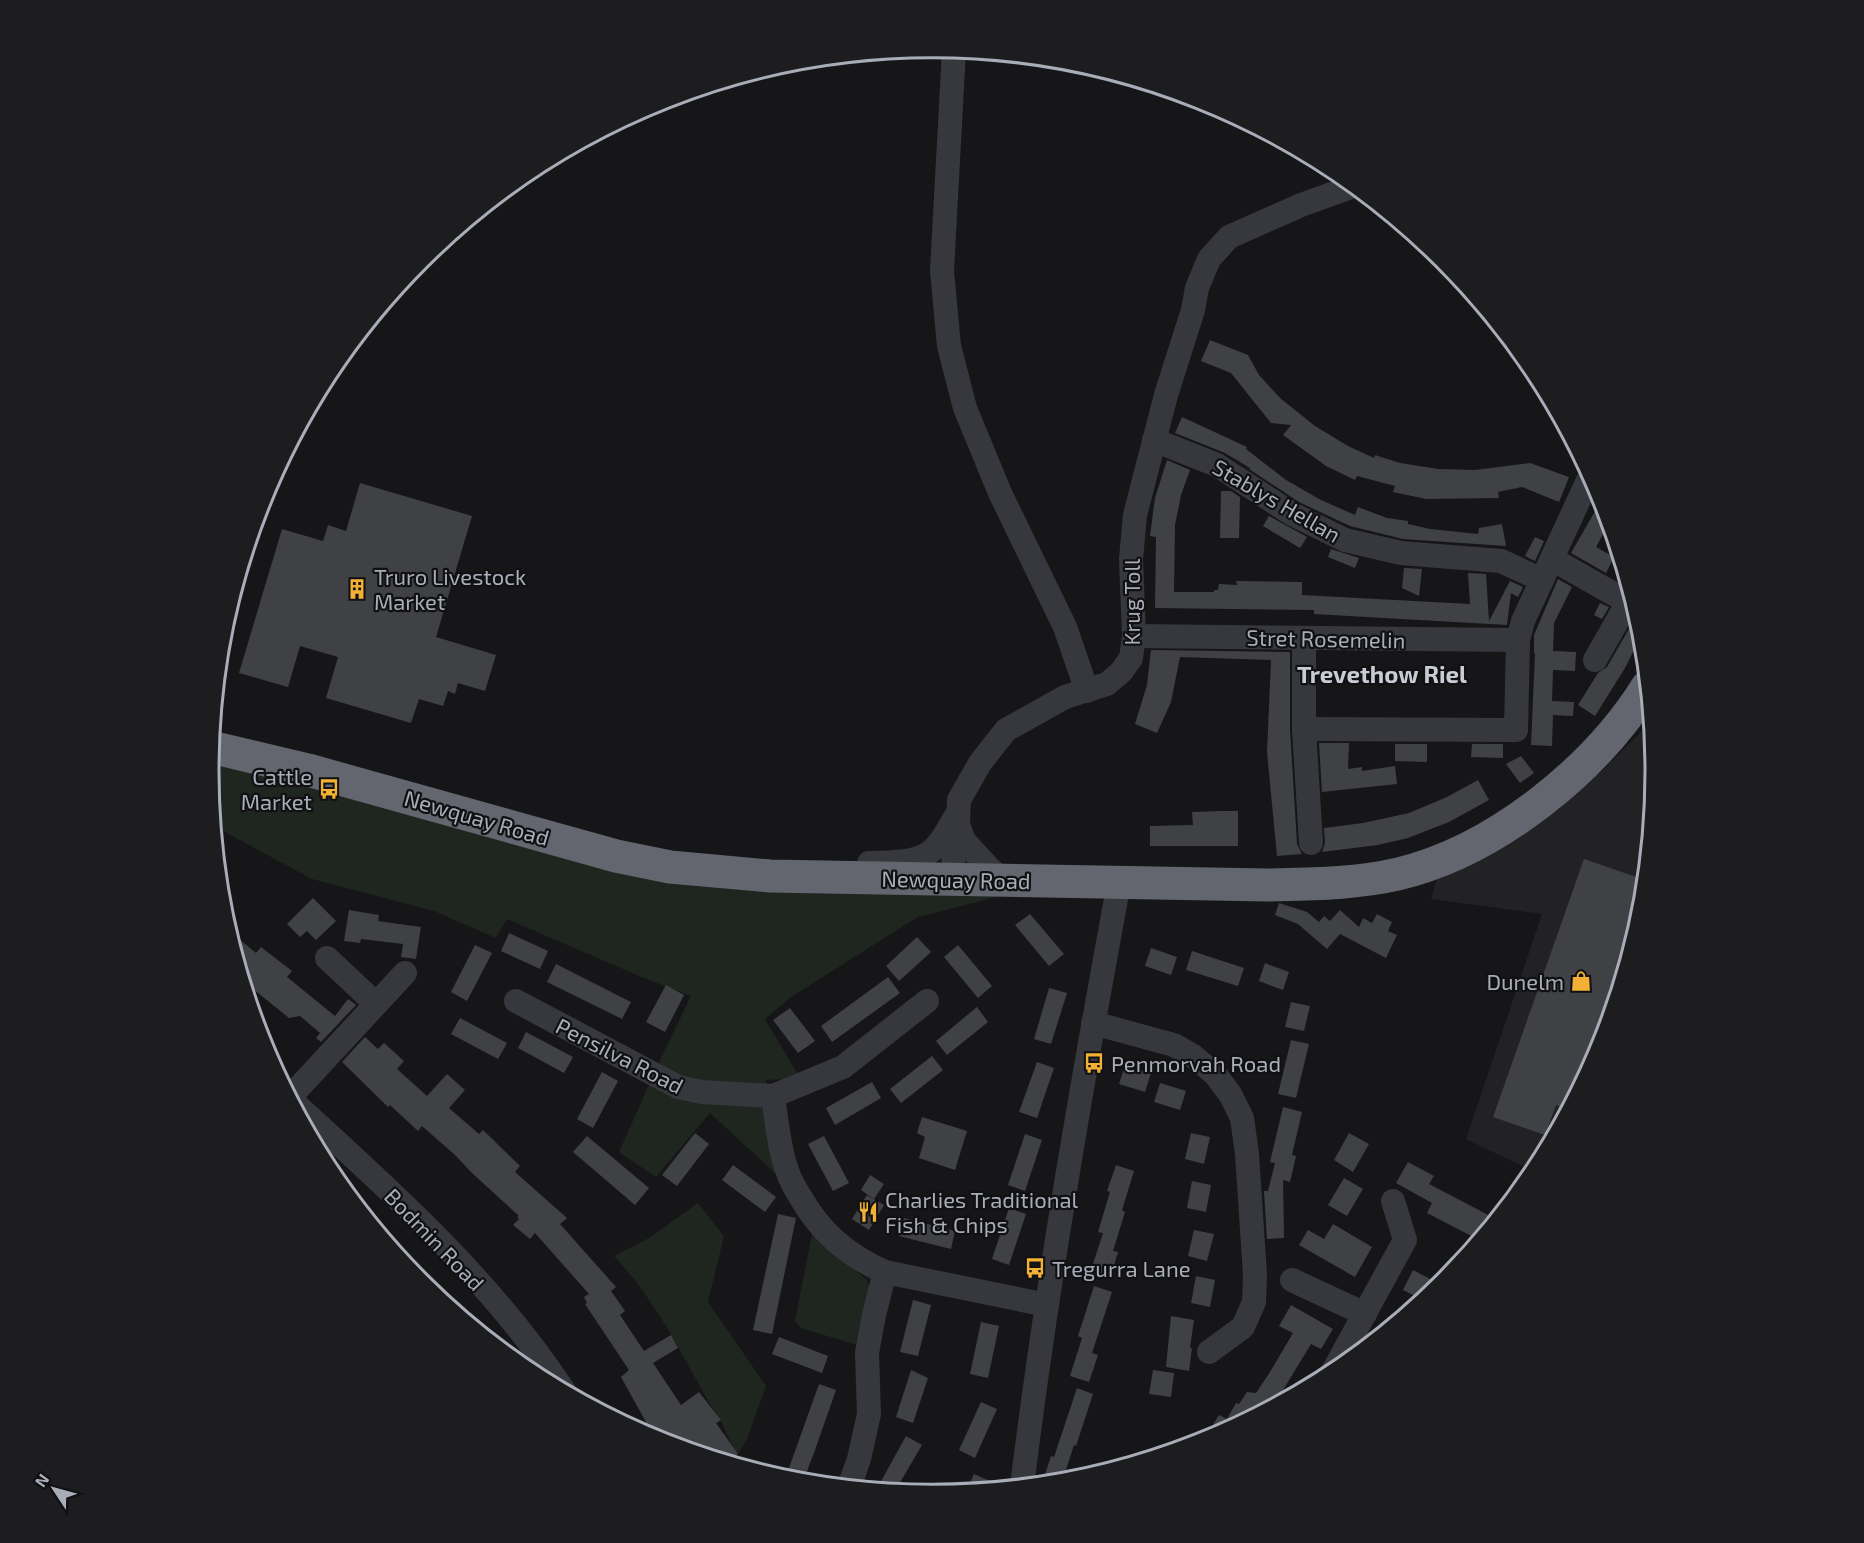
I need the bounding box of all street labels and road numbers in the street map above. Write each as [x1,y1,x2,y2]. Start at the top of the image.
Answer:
street label: Stablys Hellan [1208,453,1346,547]
street label: Krug Toll [1118,558,1144,645]
street label: Stret Rosemelin [1246,624,1406,652]
street label: Newquay Road [402,784,552,850]
street label: Newquay Road [881,865,1031,893]
street label: Pensilva Road [552,1012,688,1098]
street label: Bodmin Road [380,1183,490,1295]

